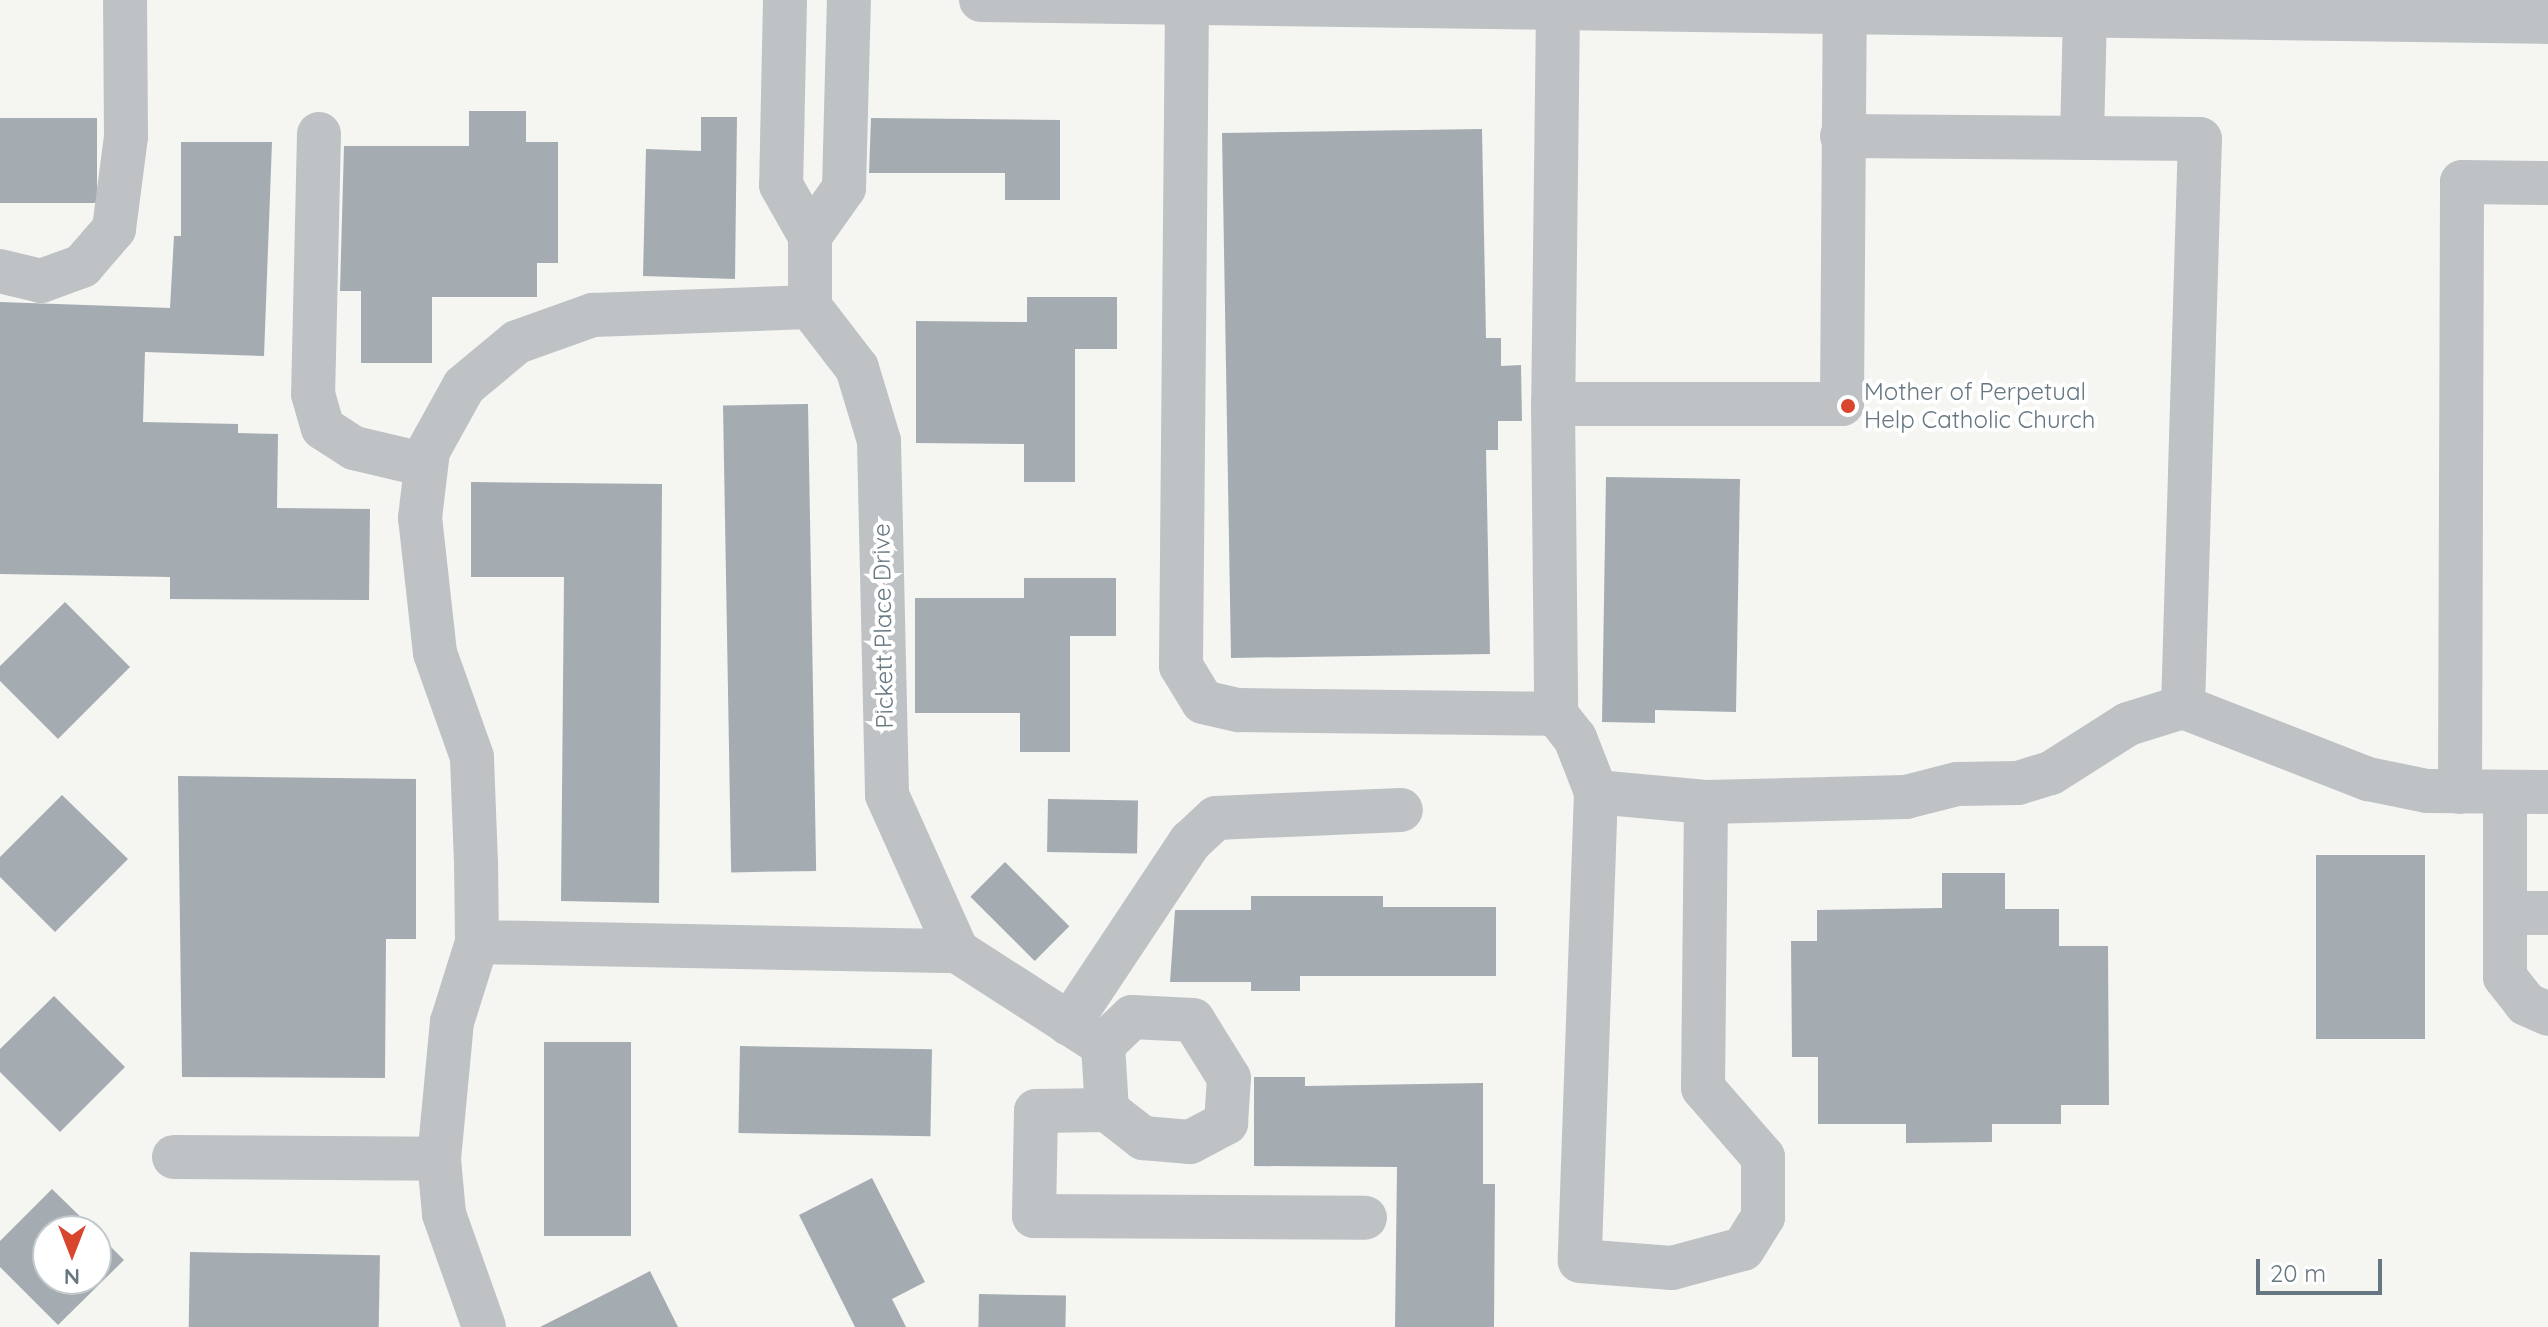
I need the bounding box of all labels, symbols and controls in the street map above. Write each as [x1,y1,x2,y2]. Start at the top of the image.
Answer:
place label: Mother of Perpetual Help Catholic Church [1864,378,2095,434]
marker: Mother of Perpetual Help Catholic Church [1839,397,1857,415]
street label: Pickett Place Drive [867,523,899,729]
north arrow [32,1215,112,1295]
scale bar [2260,1243,2386,1293]
text: 20 m [2270,1258,2326,1288]
text: N [64,1263,80,1291]

